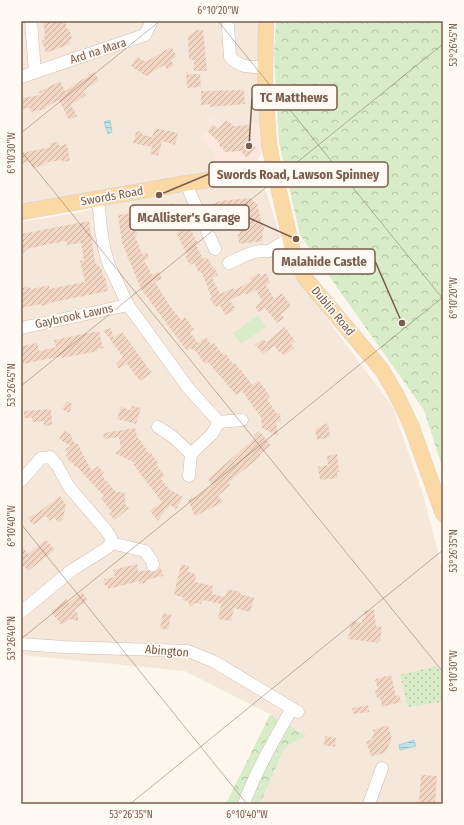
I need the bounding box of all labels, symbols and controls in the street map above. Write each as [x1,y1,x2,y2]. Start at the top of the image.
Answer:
text: 6°10'20"W [197,5,239,17]
text: 53°26'45"N [448,23,460,67]
street label: Ard na Mara [68,35,128,67]
callout: TC Matthews [252,85,337,110]
text: TC Matthews [260,90,329,105]
text: 6°10'30"W [6,132,18,174]
callout: Swords Road, Lawson Spinney [209,162,388,187]
text: Swords Road, Lawson Spinney [217,167,380,182]
street label: Swords Road [80,184,144,208]
callout: McAllister's Garage [130,205,249,230]
text: McAllister's Garage [138,210,241,225]
callout: Malahide Castle [273,249,375,274]
text: Malahide Castle [281,254,367,269]
text: 6°10'20"W [448,277,460,319]
street label: Dublin Road [308,284,358,338]
street label: Gaybrook Lawns [34,301,114,331]
text: 53°26'45"N [6,363,18,407]
text: 6°10'40"W [6,505,18,547]
text: 53°26'35"N [448,529,460,573]
text: 53°26'40"N [6,616,18,660]
street label: Abington [144,642,190,660]
text: 6°10'30"W [448,650,460,692]
text: 53°26'35"N [109,809,153,821]
text: 6°10'40"W [226,809,268,821]

